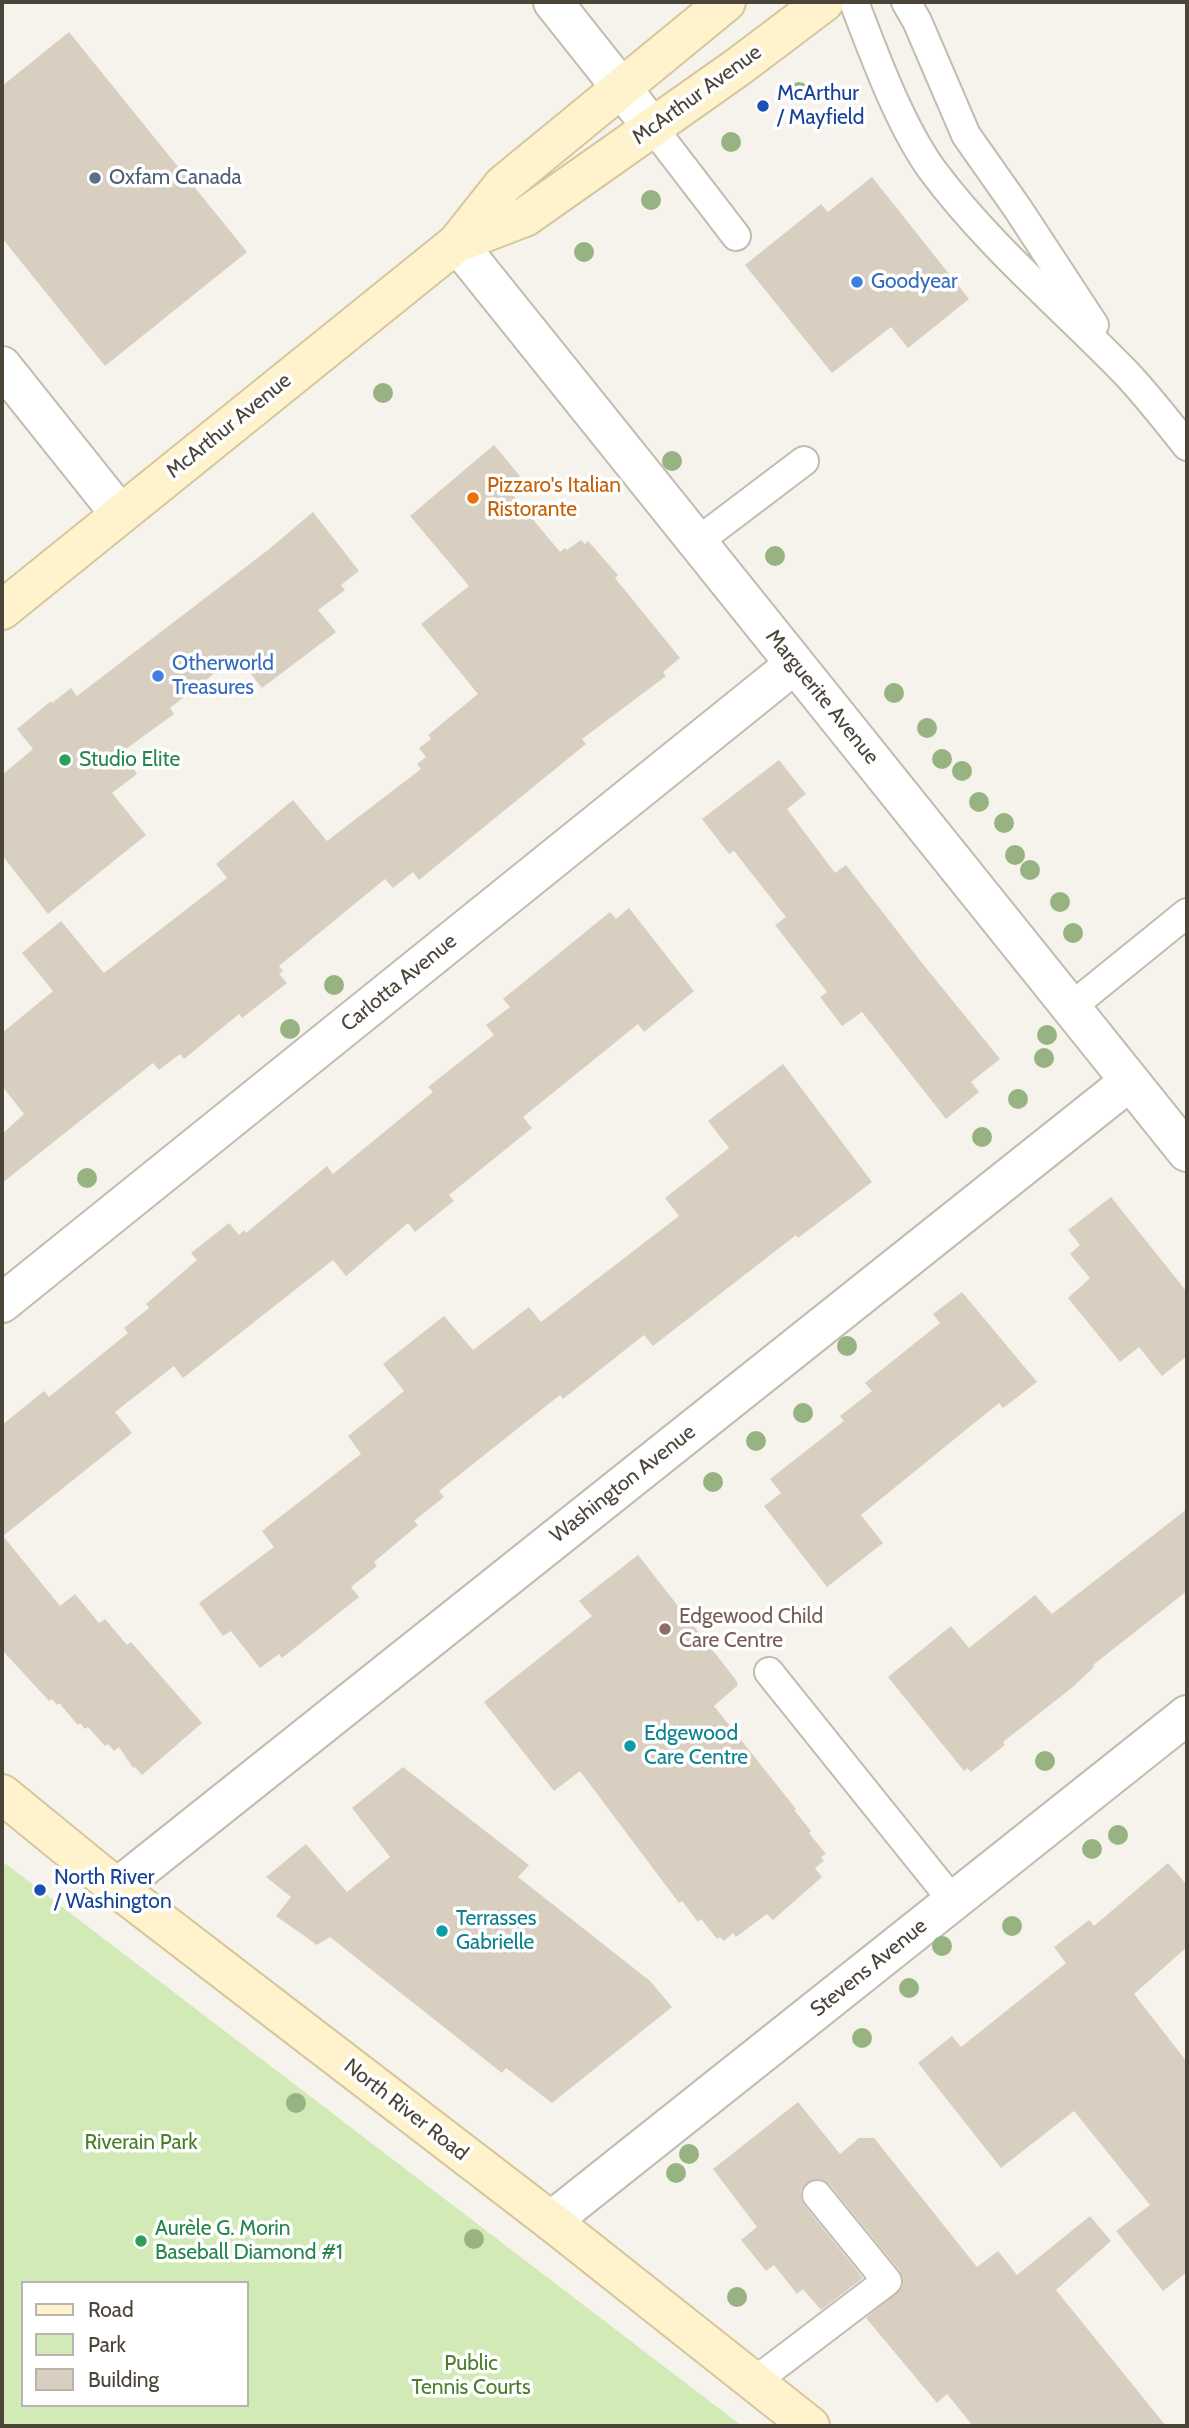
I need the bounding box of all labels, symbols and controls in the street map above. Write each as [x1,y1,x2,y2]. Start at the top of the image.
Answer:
street label: McArthur Avenue [628,40,766,150]
place label: McArthur / Mayfield [777,81,864,131]
marker: McArthur / Mayfield [755,98,771,114]
place label: Oxfam Canada [109,165,242,191]
marker: Oxfam Canada [87,170,103,186]
place label: Goodyear [871,269,958,295]
marker: Goodyear [849,274,865,290]
street label: McArthur Avenue [161,368,297,484]
place label: Pizzaro's Italian Ristorante [487,473,621,523]
marker: Pizzaro's Italian Ristorante [465,490,481,506]
street label: Marguerite Avenue [760,625,884,769]
place label: Otherworld Treasures [172,651,274,701]
marker: Otherworld Treasures [150,668,166,684]
place label: Studio Elite [79,747,180,773]
marker: Studio Elite [57,752,73,768]
street label: Carlotta Avenue [336,929,462,1037]
street label: Washington Avenue [545,1419,701,1549]
place label: Edgewood Child Care Centre [679,1604,823,1654]
marker: Edgewood Child Care Centre [657,1621,673,1637]
place label: Edgewood Care Centre [644,1721,748,1771]
marker: Edgewood Care Centre [622,1738,638,1754]
place label: North River / Washington [54,1865,172,1915]
marker: North River / Washington [32,1882,48,1898]
place label: Terrasses Gabrielle [456,1906,536,1956]
street label: Stevens Avenue [806,1913,932,2023]
marker: Terrasses Gabrielle [434,1923,450,1939]
street label: North River Road [339,2054,473,2166]
park label: Riverain Park [84,2130,198,2156]
place label: Aurèle G. Morin Baseball Diamond #1 [155,2216,343,2266]
marker: Aurèle G. Morin Baseball Diamond #1 [133,2233,149,2249]
legend [21,2281,248,2407]
text: Road [88,2297,134,2322]
text: Park [88,2332,126,2357]
park label: Public Tennis Courts [411,2351,531,2401]
text: Building [88,2367,159,2392]

